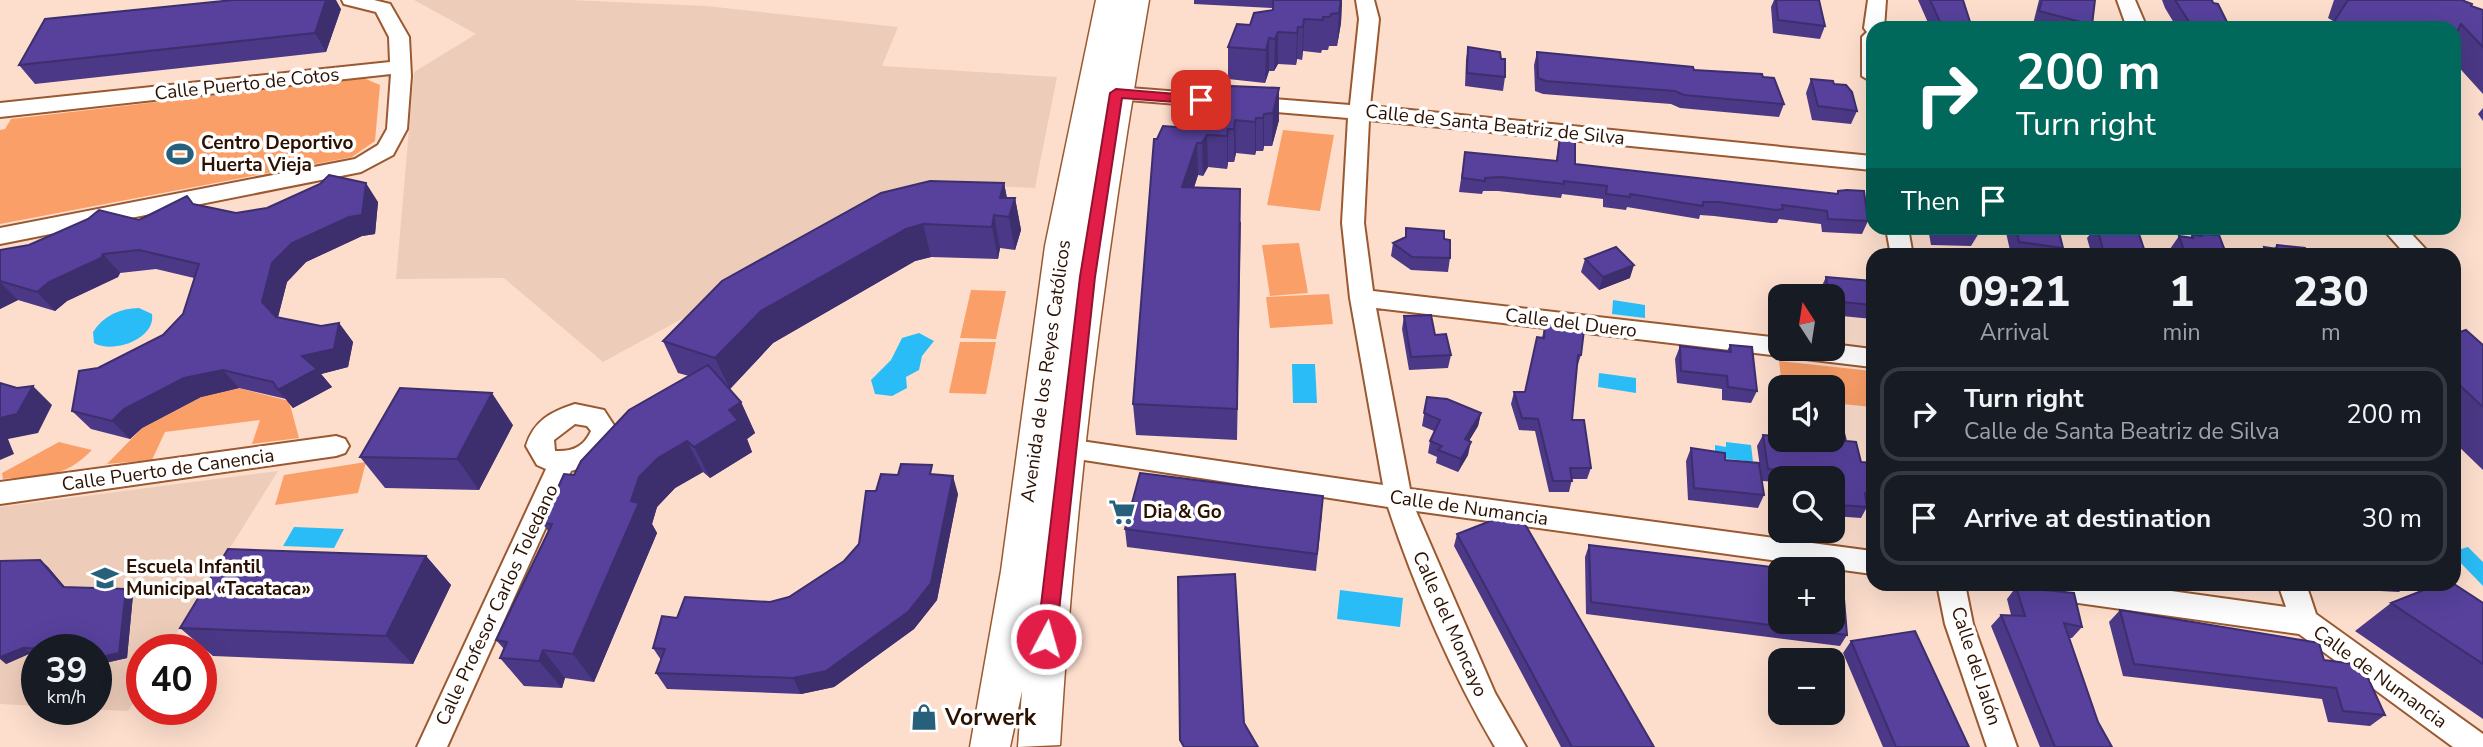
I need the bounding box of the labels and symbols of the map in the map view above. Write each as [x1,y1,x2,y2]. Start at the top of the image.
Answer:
street label: Calle Puerto de Cotos [153,61,341,107]
pin [1171,70,1231,130]
street label: Calle de Santa Beatriz de Silva [1364,98,1626,152]
place label: Centro Deportivo Huerta Vieja [201,130,353,178]
sports icon: Centro Deportivo Huerta Vieja [165,139,195,169]
street label: Avenida de los Reyes Católicos [1015,238,1077,504]
north arrow [1768,284,1844,360]
street label: Calle del Duero [1504,302,1638,344]
street label: Calle Puerto de Canencia [60,442,276,498]
street label: Calle Profesor Carlos Toledano [430,480,564,730]
street label: Calle de Numancia [1388,484,1550,532]
supermarket icon: Dia & Go [1107,497,1137,527]
place label: Dia & Go [1143,499,1222,525]
street label: Calle del Moncayo [1406,547,1494,701]
place label: Escuela Infantil Municipal «Tacataca» [126,554,311,602]
school or university icon: Escuela Infantil Municipal «Tacataca» [90,563,120,593]
position arrow [1009,602,1083,676]
street label: Calle del Jalón [1945,603,2007,729]
street label: Calle de Numancia [2308,619,2452,735]
speed limit sign: 40 [126,634,217,725]
shop icon: Vorwerk [909,702,939,732]
place label: Vorwerk [944,702,1037,733]

